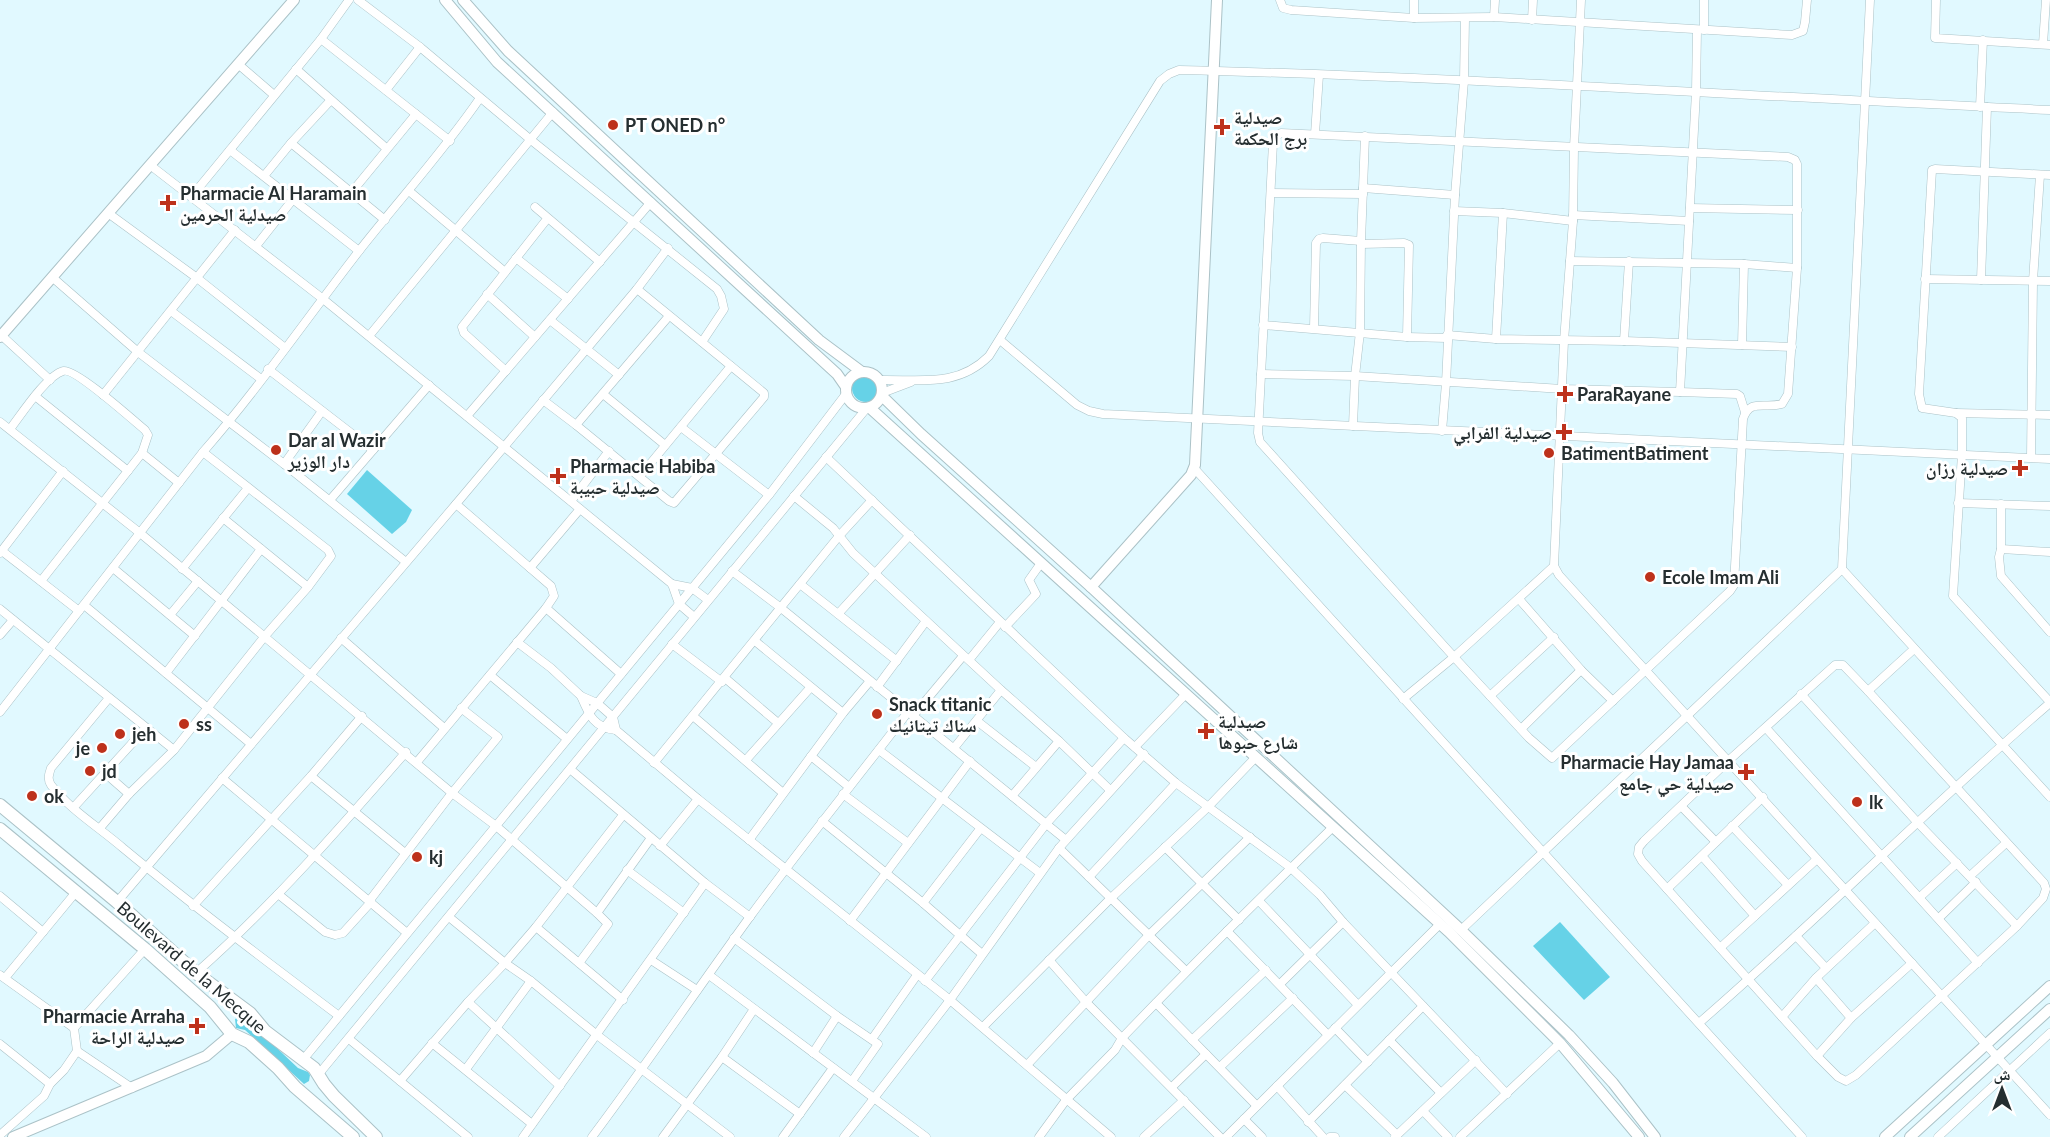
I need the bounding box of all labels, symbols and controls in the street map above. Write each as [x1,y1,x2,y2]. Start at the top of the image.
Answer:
place label: صيدلية برج الحكمة [1234,106,1307,150]
place label: PT ONED n° [625,114,725,136]
marker: PT ONED n° [606,118,620,132]
marker: صيدلية برج الحكمة [1215,120,1229,134]
place label: Pharmacie Al Haramain صيدلية الحرمين [180,182,367,226]
marker: Pharmacie Al Haramain صيدلية الحرمين [161,196,175,210]
place label: ParaRayane [1577,383,1671,405]
marker: ParaRayane [1558,387,1572,401]
place label: صيدلية الفرابي [1453,421,1552,447]
marker: صيدلية الفرابي [1557,425,1571,439]
place label: Dar al Wazir دار الوزير [287,429,386,472]
place label: BatimentBatiment [1561,442,1709,464]
marker: Dar al Wazir دار الوزير [269,443,283,457]
marker: BatimentBatiment [1542,446,1556,460]
place label: Pharmacie Habiba صيدلية حبيبة [570,455,715,499]
place label: صيدلية رزان [1926,457,2008,480]
marker: صيدلية رزان [2013,461,2027,475]
marker: Pharmacie Habiba صيدلية حبيبة [551,469,565,483]
place label: Ecole Imam Ali [1662,566,1779,588]
marker: Ecole Imam Ali [1643,570,1657,584]
place label: Snack titanic سناك تيتانيك [889,693,992,736]
marker: Snack titanic سناك تيتانيك [870,707,884,721]
place label: صيدلية شارع حبوها [1218,710,1298,754]
place label: ss [196,713,212,735]
marker: ss [177,717,191,731]
place label: jeh [131,723,156,745]
marker: صيدلية شارع حبوها [1199,724,1213,738]
marker: jeh [113,727,127,741]
place label: je [75,737,90,759]
marker: je [95,741,109,755]
place label: Pharmacie Hay Jamaa صيدلية حي جامع [1560,751,1734,798]
place label: jd [101,760,117,782]
marker: jd [83,764,97,778]
marker: Pharmacie Hay Jamaa صيدلية حي جامع [1739,765,1753,779]
place label: ok [44,785,64,807]
marker: ok [25,789,39,803]
place label: lk [1869,791,1883,813]
marker: lk [1850,795,1864,809]
place label: kj [429,846,443,868]
marker: kj [410,850,424,864]
street label: Boulevard de la Mecque [113,896,271,1038]
place label: Pharmacie Arraha صيدلية الراحة [43,1005,185,1048]
marker: Pharmacie Arraha صيدلية الراحة [190,1019,204,1033]
north arrow [1972,1059,2032,1119]
text: ش [1994,1064,2011,1084]

